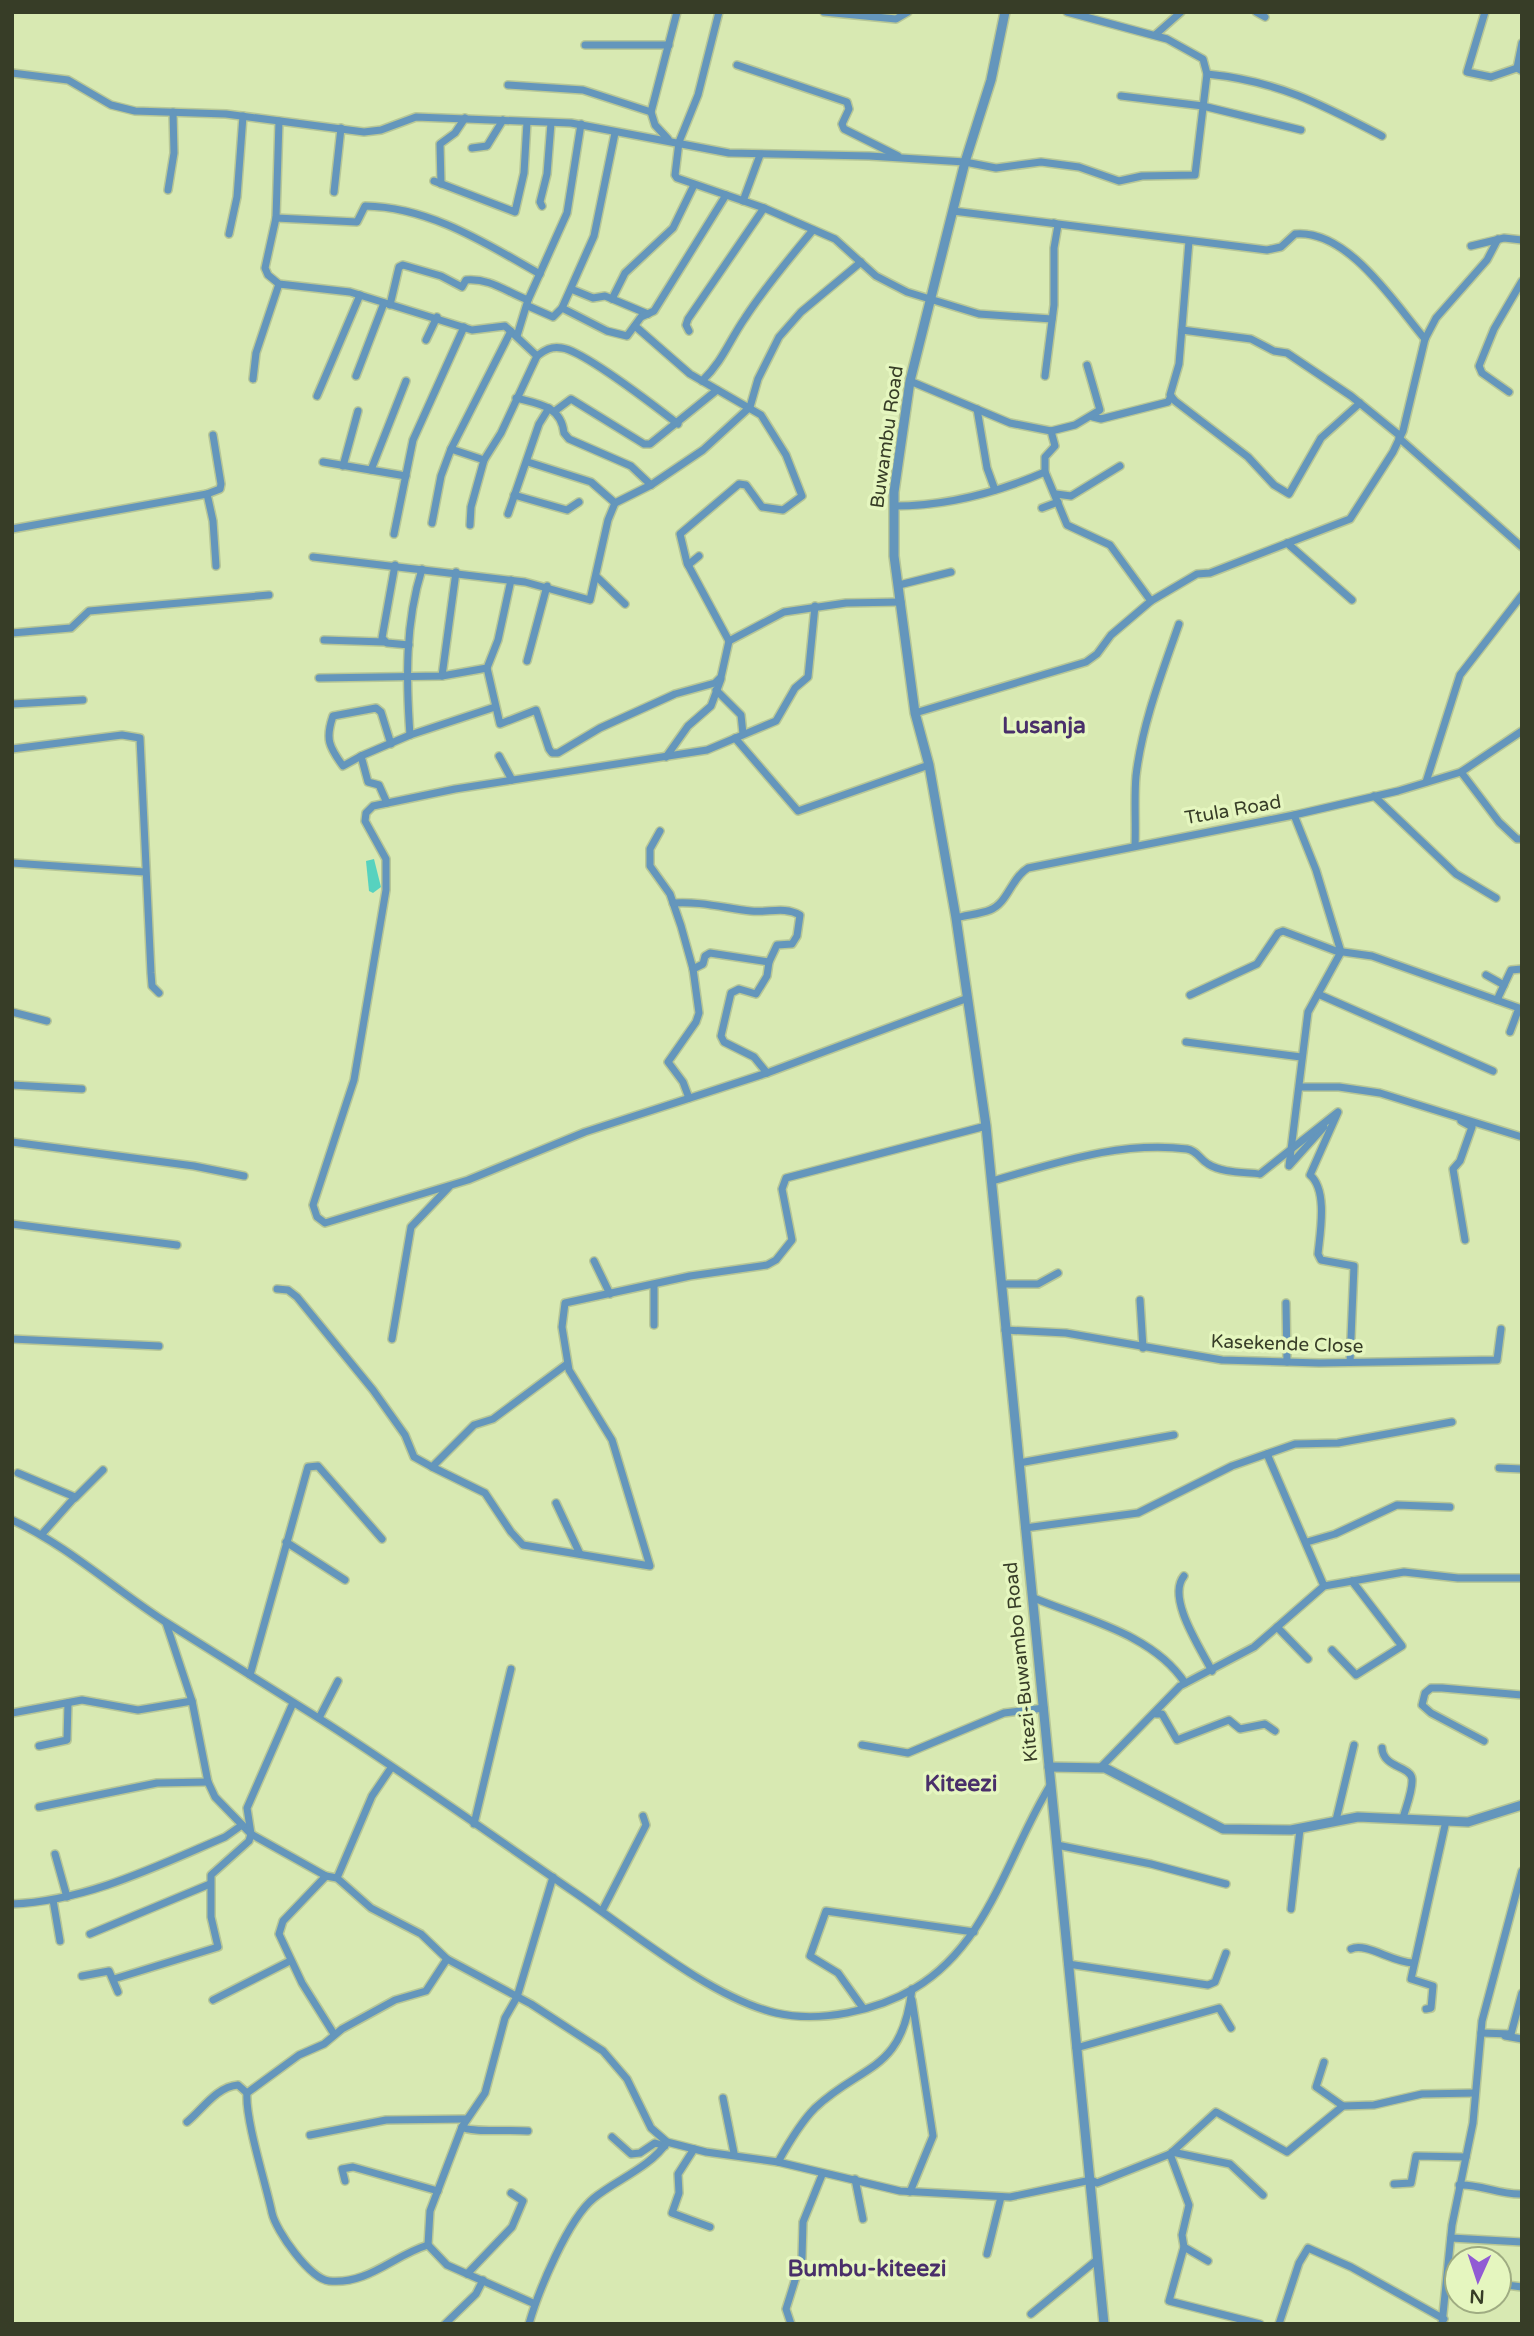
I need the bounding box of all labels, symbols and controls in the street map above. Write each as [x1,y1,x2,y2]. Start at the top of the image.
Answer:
street label: Buwambu Road [866,364,908,510]
district label: Lusanja [1002,712,1086,740]
street label: Ttula Road [1183,791,1283,829]
street label: Kasekende Close [1210,1330,1364,1358]
street label: Kitezi-Buwambo Road [1000,1561,1042,1763]
district label: Kiteezi [925,1770,997,1798]
north arrow [1443,2245,1513,2315]
district label: Bumbu-kiteezi [788,2255,946,2283]
text: N [1469,2285,1485,2307]

